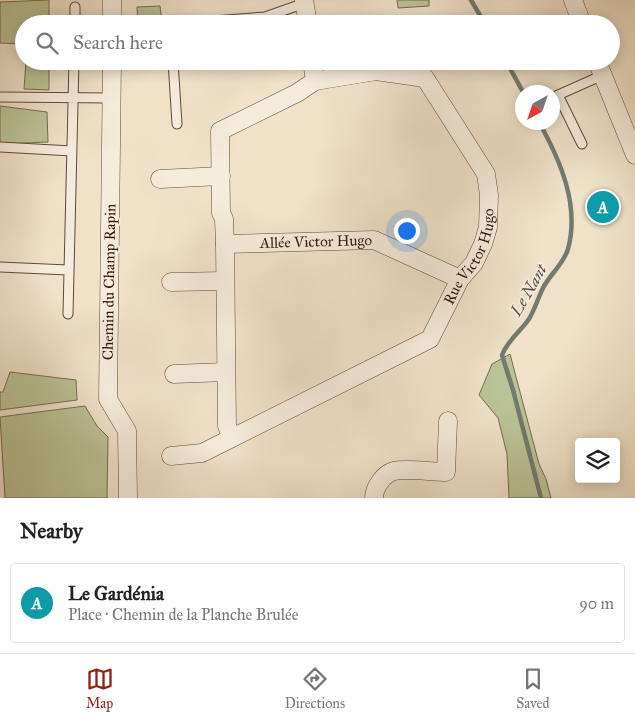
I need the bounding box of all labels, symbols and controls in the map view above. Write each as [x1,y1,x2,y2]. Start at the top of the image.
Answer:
search box [15,15,620,70]
icon: search [33,29,61,57]
text: Search here [73,31,163,54]
north arrow [515,85,560,130]
pin: A [587,188,619,226]
street label: Chemin du Champ Rapin [99,204,119,360]
street label: Rue Victor Hugo [440,208,498,308]
your location [394,218,420,244]
street label: Allée Victor Hugo [259,231,373,252]
water label: Le Nant [506,260,551,320]
map controls [575,438,620,483]
button: layers [575,438,620,483]
text: Nearby [20,518,83,544]
text: Le Gardénia [68,582,164,605]
text: A [32,594,42,613]
text: 90 m [579,594,614,613]
text: Place · Chemin de la Planche Brulée [68,605,298,624]
tab: Map [86,665,114,712]
tab: Directions [285,665,345,712]
tab: Saved [516,665,549,712]

